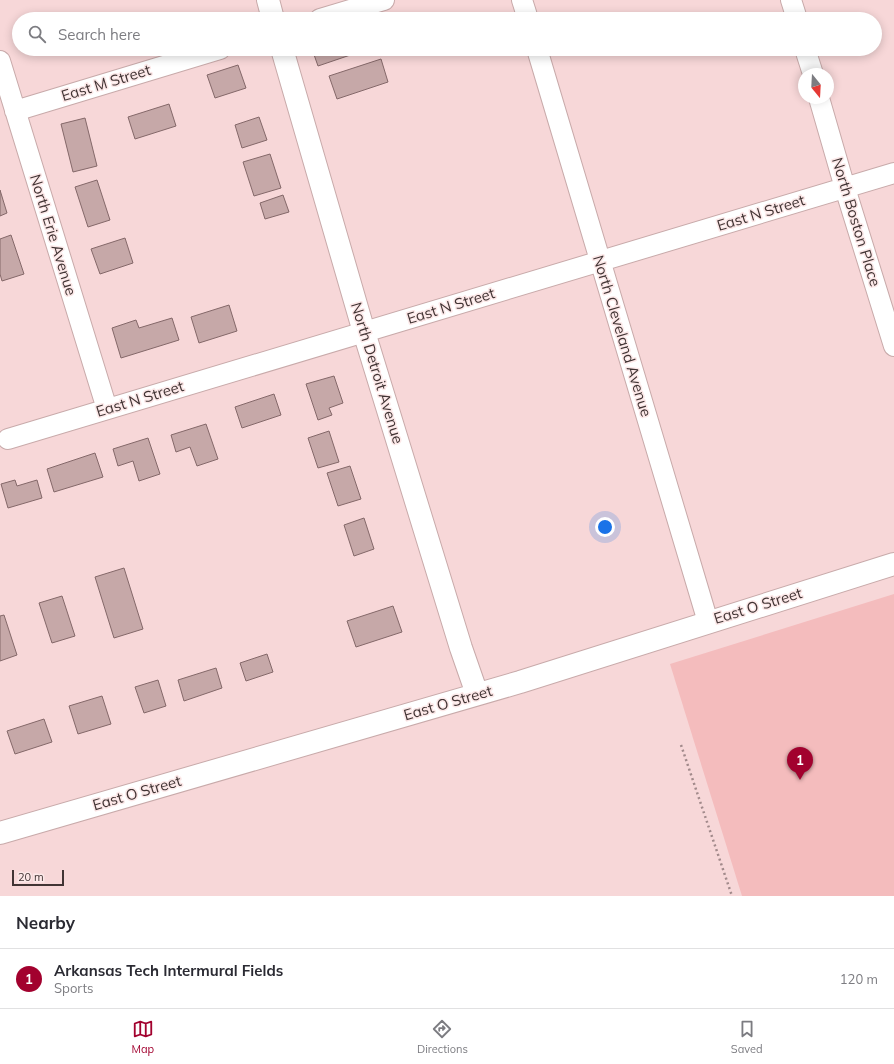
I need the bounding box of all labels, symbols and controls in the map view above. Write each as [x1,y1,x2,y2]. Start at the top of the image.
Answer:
search box [12,12,882,56]
icon: search [26,23,48,45]
text: Search here [58,25,140,44]
street label: East M Street [59,60,153,105]
north arrow [798,68,834,104]
street label: North Boston Place [828,155,885,289]
street label: North Erie Avenue [26,172,81,298]
street label: East N Street [715,190,807,235]
street label: North Cleveland Avenue [589,253,656,419]
street label: East N Street [405,283,497,328]
street label: North Detroit Avenue [347,300,408,446]
street label: East N Street [94,376,186,421]
your location [595,517,615,537]
street label: East O Street [711,583,804,628]
street label: East O Street [401,681,494,724]
pin: 1 [787,747,813,780]
street label: East O Street [90,771,183,814]
scale bar [12,868,64,887]
text: 20 m [18,870,44,884]
text: Nearby [16,912,75,933]
text: Arkansas Tech Intermural Fields [54,961,283,980]
text: 1 [25,971,33,987]
text: 120 m [840,971,878,987]
text: Sports [54,980,93,996]
tab: Map [131,1018,154,1056]
tab: Directions [417,1018,468,1056]
tab: Saved [731,1018,763,1056]

